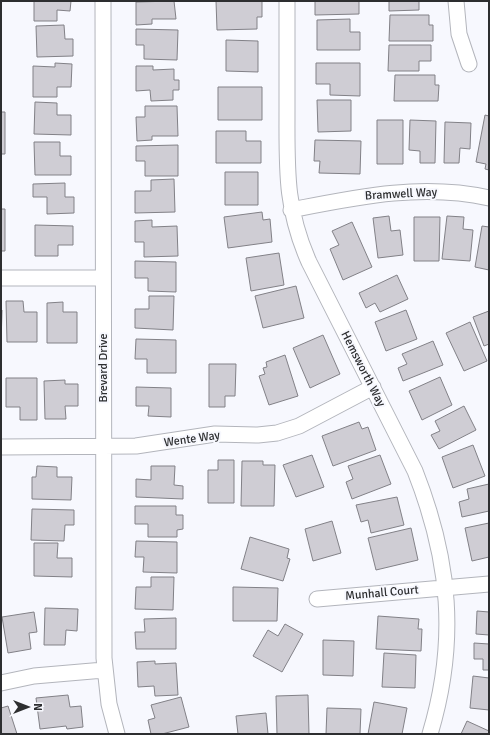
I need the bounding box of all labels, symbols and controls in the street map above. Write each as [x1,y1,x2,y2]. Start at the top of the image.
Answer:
street label: Bramwell Way [365,185,438,203]
street label: Hemsworth Way [337,329,389,410]
street label: Brevard Drive [96,334,111,402]
street label: Wente Way [163,428,221,450]
street label: Munhall Court [345,582,419,604]
north arrow [8,687,48,727]
text: N [31,703,44,711]

